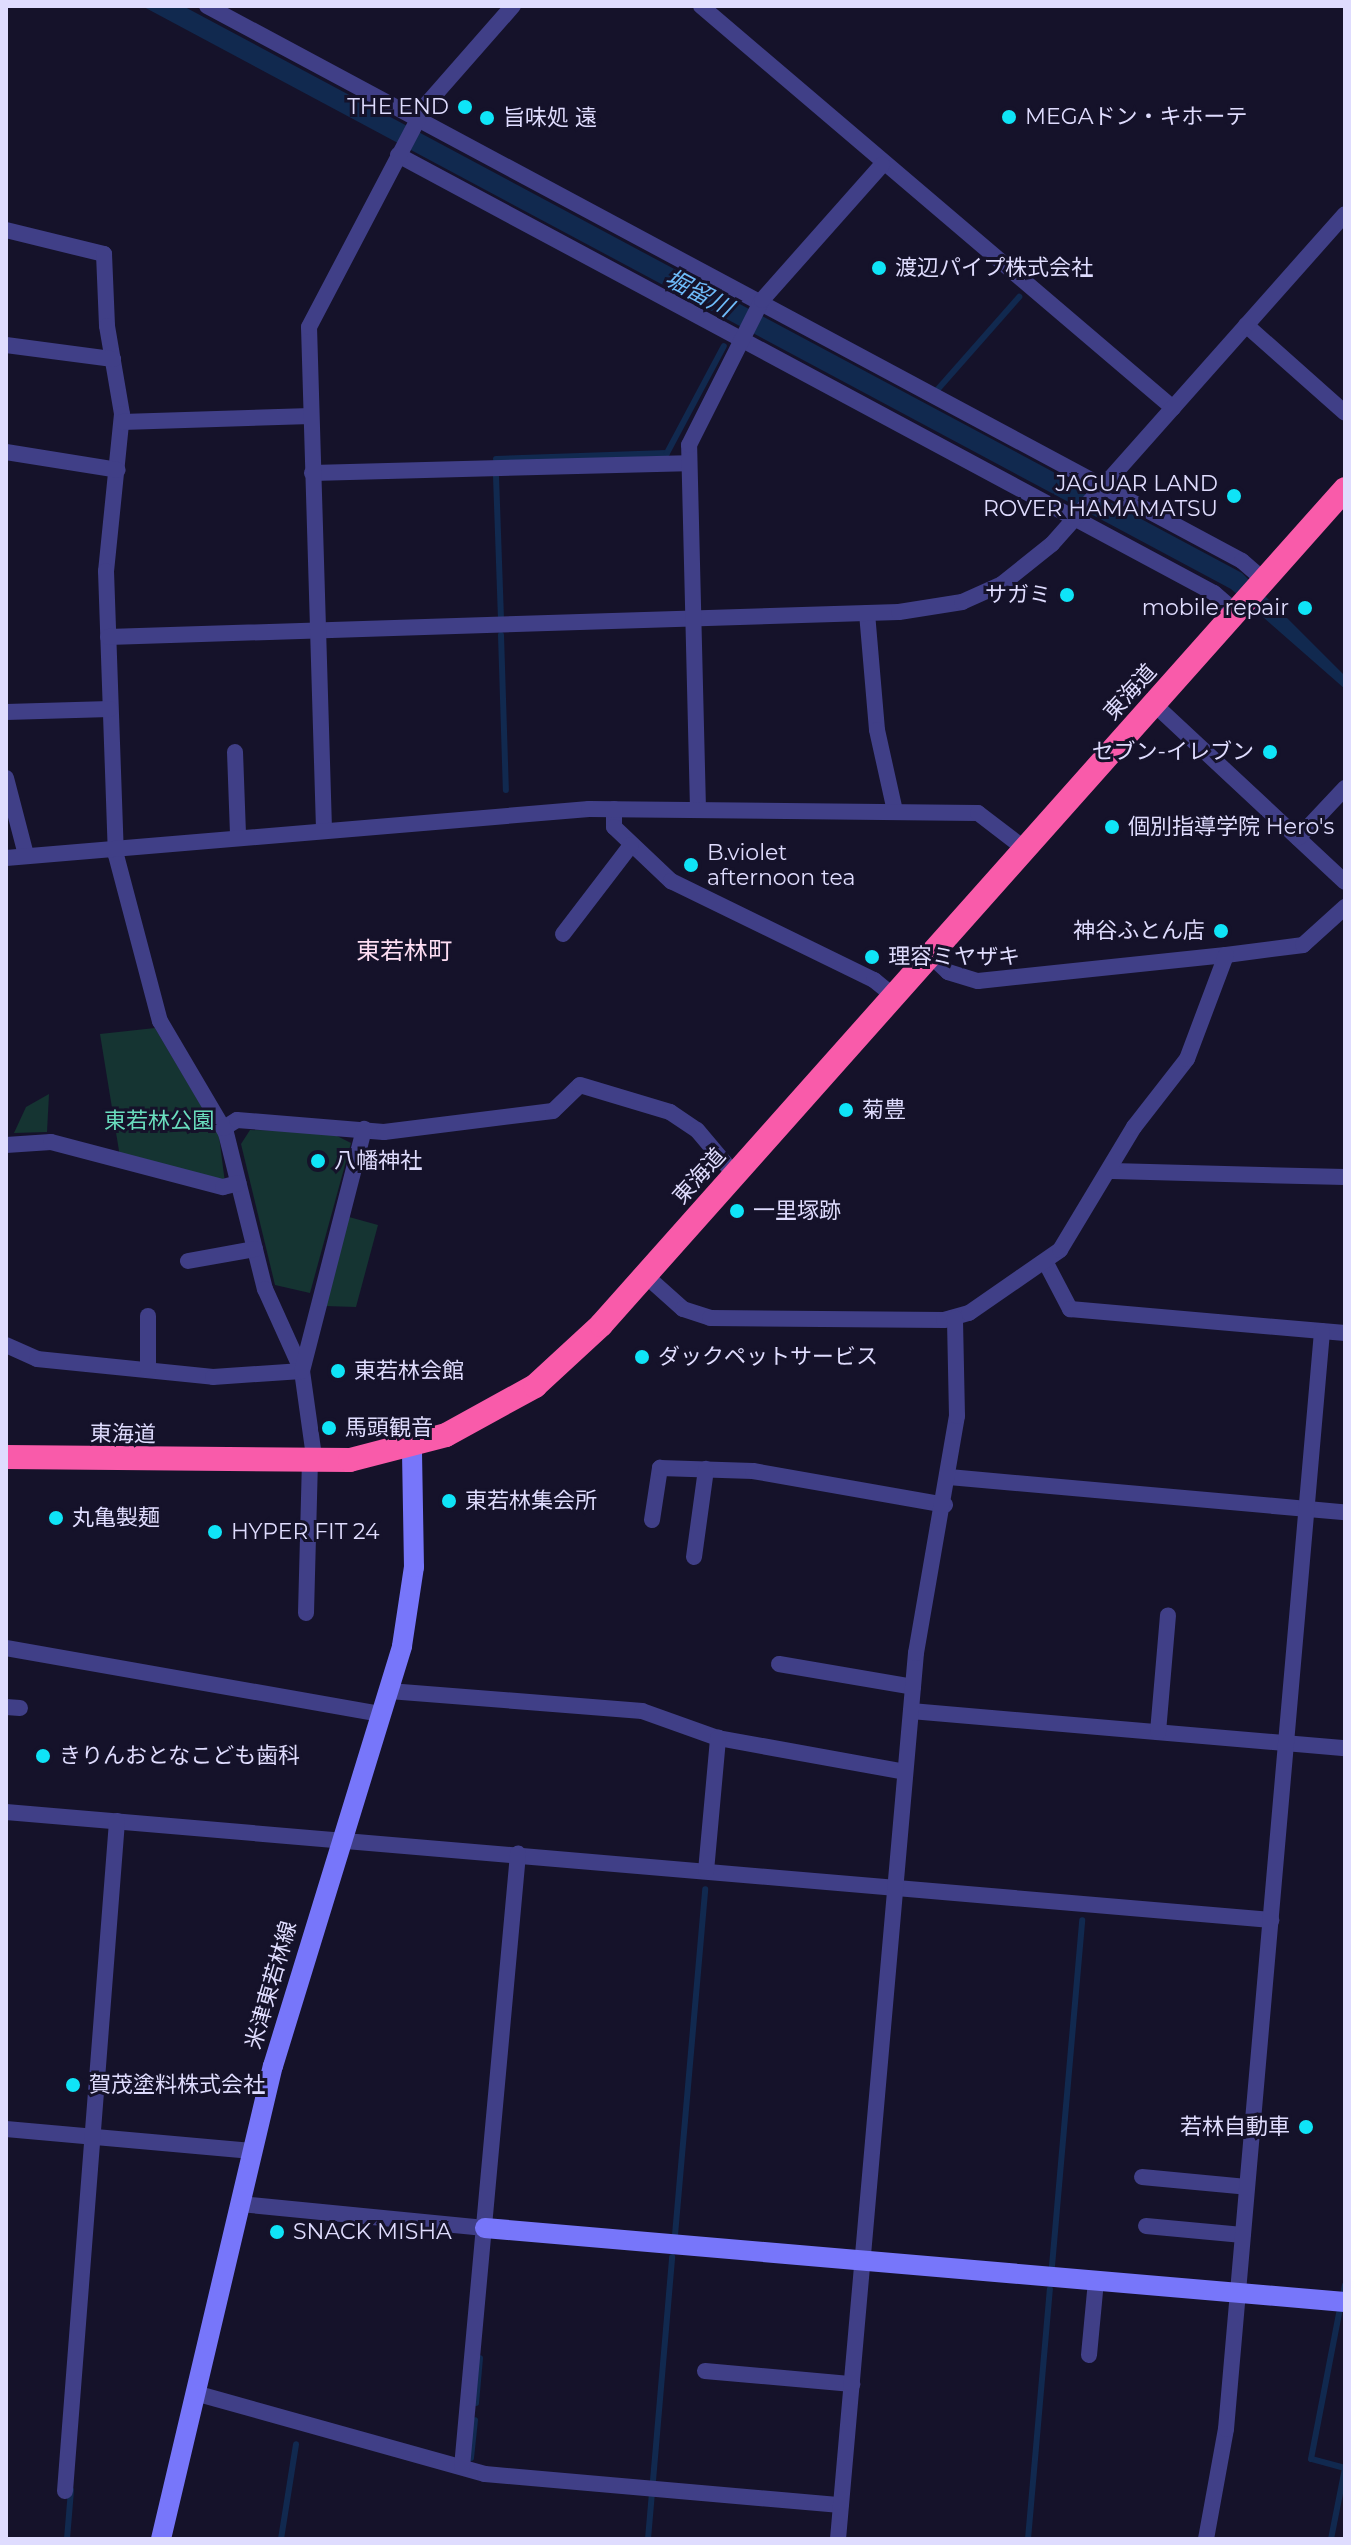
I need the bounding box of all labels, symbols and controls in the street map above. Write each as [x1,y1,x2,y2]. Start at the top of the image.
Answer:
place label: THE END [347,94,449,120]
marker: THE END [456,98,474,116]
place label: MEGAドン・キホーテ [1025,104,1247,130]
place label: 旨味処 遠 [503,105,597,131]
marker: MEGAドン・キホーテ [1000,108,1018,126]
marker: 旨味処 遠 [478,109,496,127]
place label: 渡辺パイプ株式会社 [895,255,1093,281]
marker: 渡辺パイプ株式会社 [870,259,888,277]
water label: 堀留川 [660,263,738,323]
place label: JAGUAR LAND ROVER HAMAMATSU [983,470,1218,522]
marker: JAGUAR LAND ROVER HAMAMATSU [1225,487,1243,505]
place label: サガミ [985,582,1051,608]
marker: サガミ [1058,586,1076,604]
place label: mobile repair [1142,595,1289,621]
marker: mobile repair [1296,599,1314,617]
street label: 東海道 [1098,659,1162,725]
place label: セブン-イレブン [1092,739,1254,765]
marker: セブン-イレブン [1261,743,1279,761]
place label: 個別指導学院 Hero's [1128,814,1334,840]
marker: 個別指導学院 Hero's [1103,818,1121,836]
place label: B.violet afternoon tea [707,839,855,890]
marker: B.violet afternoon tea [682,856,700,874]
place label: 神谷ふとん店 [1073,918,1205,944]
marker: 神谷ふとん店 [1212,922,1230,940]
district label: 東若林町 [356,937,452,965]
place label: 理容ミヤザキ [888,944,1020,970]
marker: 理容ミヤザキ [863,948,881,966]
place label: 菊豊 [862,1097,906,1123]
marker: 菊豊 [837,1101,855,1119]
park label: 東若林公園 [104,1108,214,1134]
street label: 東海道 [667,1143,731,1209]
place label: 八幡神社 [334,1148,422,1174]
marker: 八幡神社 [309,1152,327,1170]
place label: 一里塚跡 [753,1198,841,1224]
marker: 一里塚跡 [728,1202,746,1220]
place label: ダックペットサービス [658,1344,878,1370]
marker: ダックペットサービス [633,1348,651,1366]
place label: 東若林会館 [354,1358,464,1384]
marker: 東若林会館 [329,1362,347,1380]
place label: 馬頭観音 [345,1415,433,1441]
marker: 馬頭観音 [320,1419,338,1437]
street label: 東海道 [90,1420,156,1448]
place label: 東若林集会所 [465,1488,597,1514]
marker: 東若林集会所 [440,1492,458,1510]
place label: 丸亀製麺 [72,1505,160,1531]
marker: 丸亀製麺 [47,1509,65,1527]
place label: HYPER FIT 24 [231,1519,380,1545]
marker: HYPER FIT 24 [206,1523,224,1541]
place label: きりんおとなこども歯科 [59,1743,301,1769]
marker: きりんおとなこども歯科 [34,1747,52,1765]
street label: 米津東若林線 [240,1918,302,2052]
place label: 賀茂塗料株式会社 [89,2072,265,2098]
marker: 賀茂塗料株式会社 [64,2076,82,2094]
place label: 若林自動車 [1180,2114,1290,2140]
marker: 若林自動車 [1297,2118,1315,2136]
place label: SNACK MISHA [293,2219,452,2245]
marker: SNACK MISHA [268,2223,286,2241]

